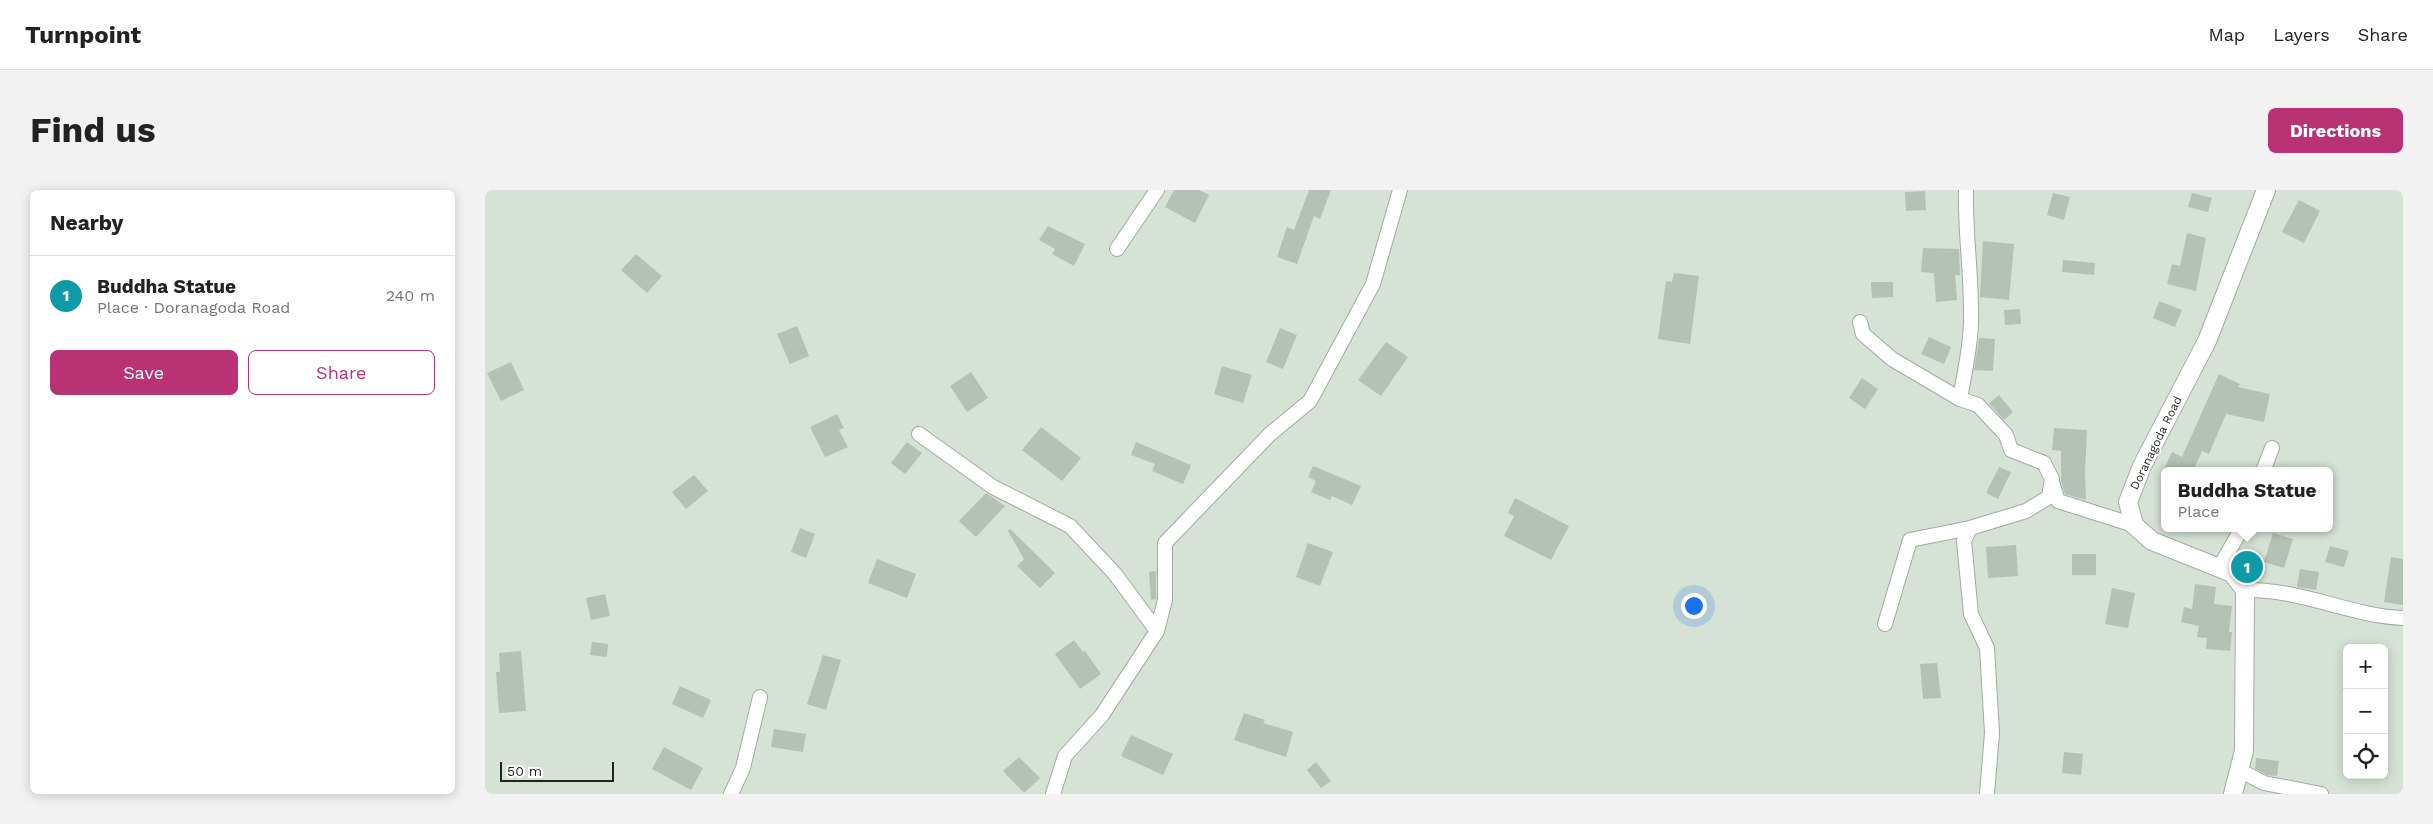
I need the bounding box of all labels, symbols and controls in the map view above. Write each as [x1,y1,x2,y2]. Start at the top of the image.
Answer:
text: Turnpoint [25,21,141,49]
text: Map [2208,24,2245,45]
text: Layers [2273,24,2330,45]
text: Share [2358,24,2408,45]
button: Directions [2268,108,2403,153]
text: Find us [30,109,156,151]
text: Nearby [50,210,123,235]
text: Buddha Statue [97,275,236,298]
text: 1 [63,286,69,305]
text: 240 m [386,286,435,305]
text: Place · Doranagoda Road [97,298,290,317]
button: Save [50,350,238,395]
button: Share [248,350,435,395]
street label: Doranagoda Road [2127,394,2185,492]
popup [2161,467,2333,532]
text: Buddha Statue [2177,479,2317,502]
text: Place [2177,502,2219,521]
pin: 1 [2231,548,2263,586]
your location [1681,593,1707,619]
map controls [2343,644,2388,779]
button: + [2343,644,2388,689]
button: − [2343,689,2388,734]
button: locate [2343,734,2388,779]
scale bar [500,759,614,782]
text: 50 m [507,763,542,779]

